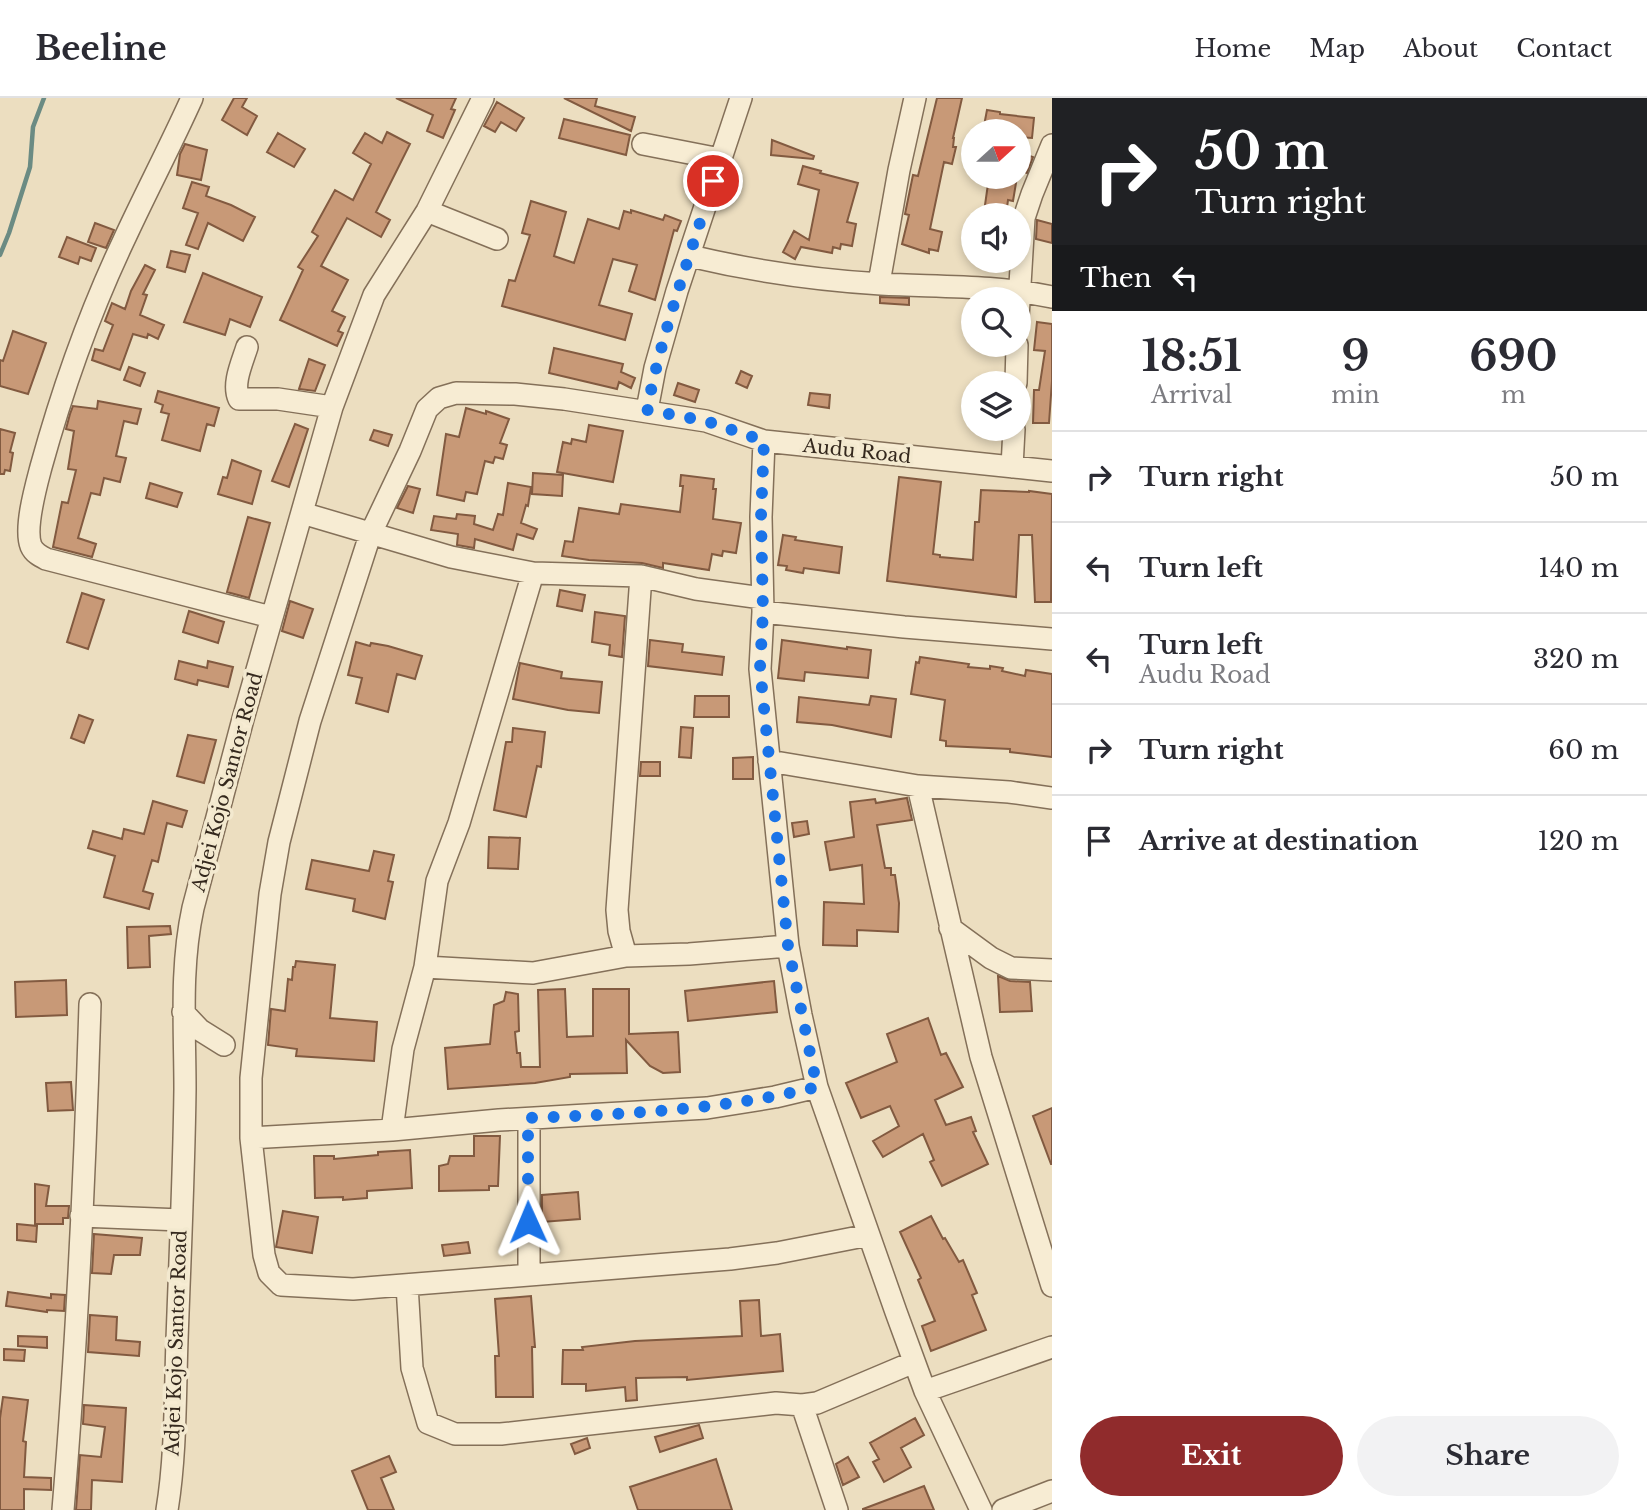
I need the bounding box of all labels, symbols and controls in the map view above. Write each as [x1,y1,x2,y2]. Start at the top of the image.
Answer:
text: Beeline [35,28,167,69]
text: Home [1195,34,1271,63]
text: Map [1309,34,1365,63]
text: About [1403,34,1478,63]
text: Contact [1516,34,1612,63]
north arrow [961,119,1031,189]
map controls [961,119,1031,441]
text: 50 m [1195,121,1328,182]
icon: right [1080,126,1171,217]
pin [683,151,743,211]
icon: arrive [694,162,732,200]
text: Turn right [1195,182,1366,222]
button: sound [961,203,1031,273]
icon: left [1166,259,1204,297]
text: Then [1080,262,1152,294]
button: search [961,287,1031,357]
text: 18:51 [1142,330,1242,382]
text: 9 [1341,330,1370,382]
text: 690 [1469,330,1557,382]
button: layers [961,371,1031,441]
text: Arrival [1151,381,1232,409]
text: min [1331,381,1380,409]
text: m [1501,381,1526,409]
street label: Audu Road [801,434,912,468]
icon: right [1080,458,1118,496]
text: Turn right [1139,461,1284,493]
text: 50 m [1550,461,1619,493]
icon: left [1080,549,1118,587]
text: Turn left [1139,552,1263,584]
text: 140 m [1538,552,1619,584]
text: Turn left [1139,629,1263,661]
icon: left [1080,640,1118,678]
text: 320 m [1533,643,1619,675]
text: Audu Road [1139,661,1271,689]
street label: Adjei Kojo Santor Road [186,670,267,895]
icon: right [1080,731,1118,769]
text: Turn right [1139,734,1284,766]
text: 60 m [1548,734,1619,766]
icon: arrive [1080,822,1118,860]
text: Arrive at destination [1139,825,1419,857]
text: 120 m [1537,825,1619,857]
position arrow [491,1185,565,1259]
street label: Adjei Kojo Santor Road [161,1229,191,1457]
button: Exit [1080,1416,1343,1496]
button: Share [1357,1416,1619,1496]

